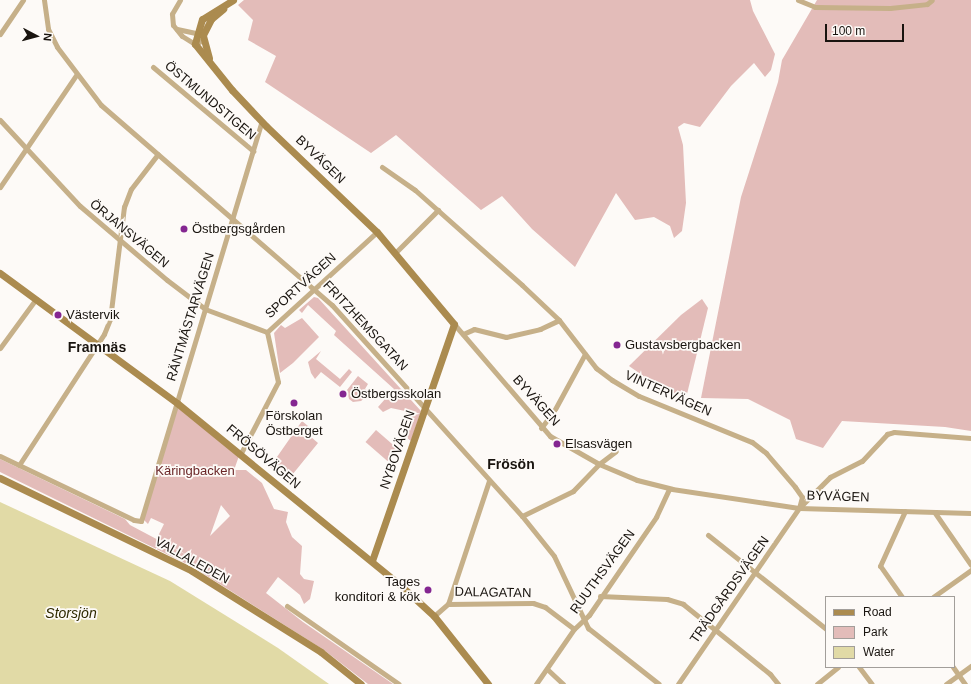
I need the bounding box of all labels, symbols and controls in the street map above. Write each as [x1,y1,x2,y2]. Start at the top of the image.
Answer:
north arrow [16,16,56,56]
scale bar [827,16,906,42]
text: 100 m [832,24,865,38]
text: N [42,33,54,42]
street label: ÖSTMUNDSTIGEN [161,58,259,144]
street label: BYVÄGEN [292,133,348,187]
street label: ÖRJANSVÄGEN [86,196,172,272]
place label: Östbergsgården [192,221,285,237]
marker: Östbergsgården [179,224,189,234]
street label: SPORTVÄGEN [262,250,340,322]
street label: RÄNTMÄSTARVÄGEN [164,251,218,383]
street label: FRITZHEMSGATAN [319,278,411,374]
place label: Västervik [66,307,119,323]
marker: Västervik [53,310,63,320]
place label: Gustavsbergbacken [625,337,741,353]
district label: Framnäs [68,339,126,355]
marker: Gustavsbergbacken [612,340,622,350]
street label: VINTERVÄGEN [622,368,714,420]
street label: BYVÄGEN [509,372,563,430]
place label: Östbergsskolan [351,386,441,402]
marker: Östbergsskolan [338,389,348,399]
marker: Förskolan Östberget [289,398,299,408]
place label: Förskolan Östberget [265,409,323,440]
street label: NYBOVÄGEN [377,409,419,491]
street label: FRÖSÖVÄGEN [223,422,303,492]
place label: Elsasvägen [565,436,632,452]
marker: Elsasvägen [552,439,562,449]
district label: Frösön [487,456,535,472]
park label: Käringbacken [155,463,235,479]
street label: BYVÄGEN [806,488,870,506]
street label: RUUTHSVÄGEN [567,527,639,617]
street label: TRÄDGÅRDSVÄGEN [687,533,773,647]
street label: VALLALEDEN [152,534,232,588]
place label: Tages konditori & kök [335,575,420,606]
marker: Tages konditori & kök [423,585,433,595]
street label: DALAGATAN [454,585,532,601]
legend [825,596,955,668]
water label: Storsjön [45,605,97,621]
text: Road [863,605,892,619]
text: Park [863,625,888,639]
text: Water [863,645,895,659]

